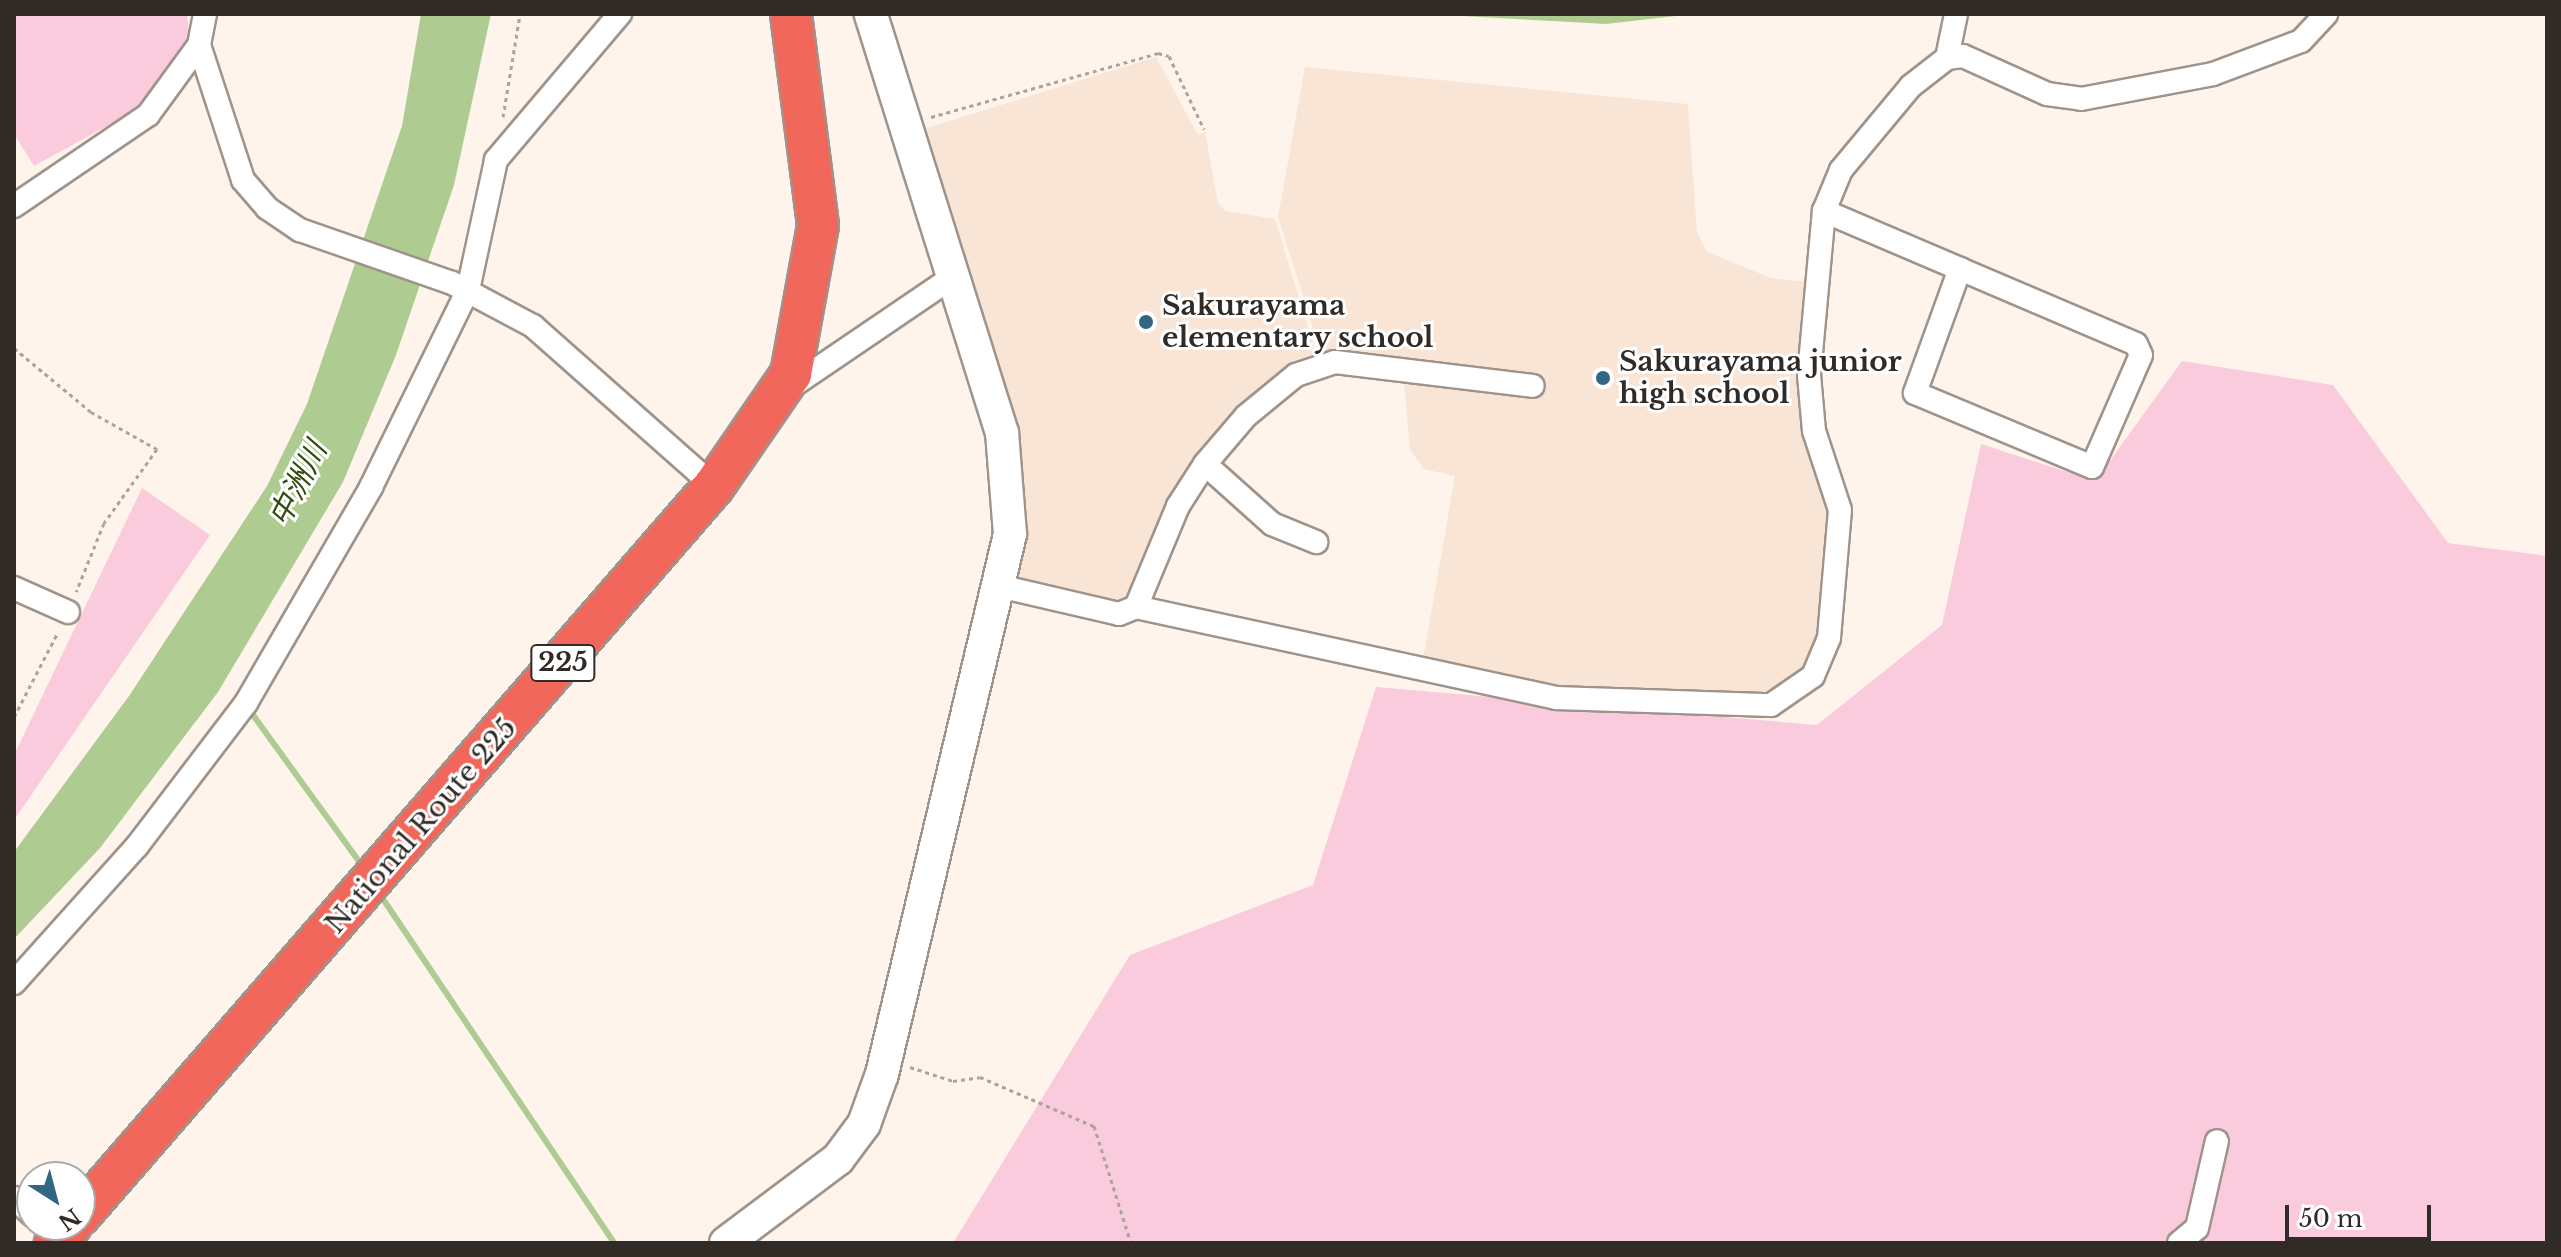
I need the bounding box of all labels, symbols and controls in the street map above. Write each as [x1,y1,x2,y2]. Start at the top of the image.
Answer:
place label: Sakurayama elementary school [1162,289,1434,355]
marker: Sakurayama elementary school [1137,313,1155,331]
place label: Sakurayama junior high school [1619,345,1902,411]
marker: Sakurayama junior high school [1594,369,1612,387]
water label: 中洲川 [262,436,334,532]
road number: 225 [529,641,597,685]
street label: National Route 225 [318,712,524,940]
north arrow [16,1161,96,1241]
scale bar [2289,1189,2435,1239]
text: N [53,1202,86,1236]
text: 50 m [2299,1204,2362,1233]

